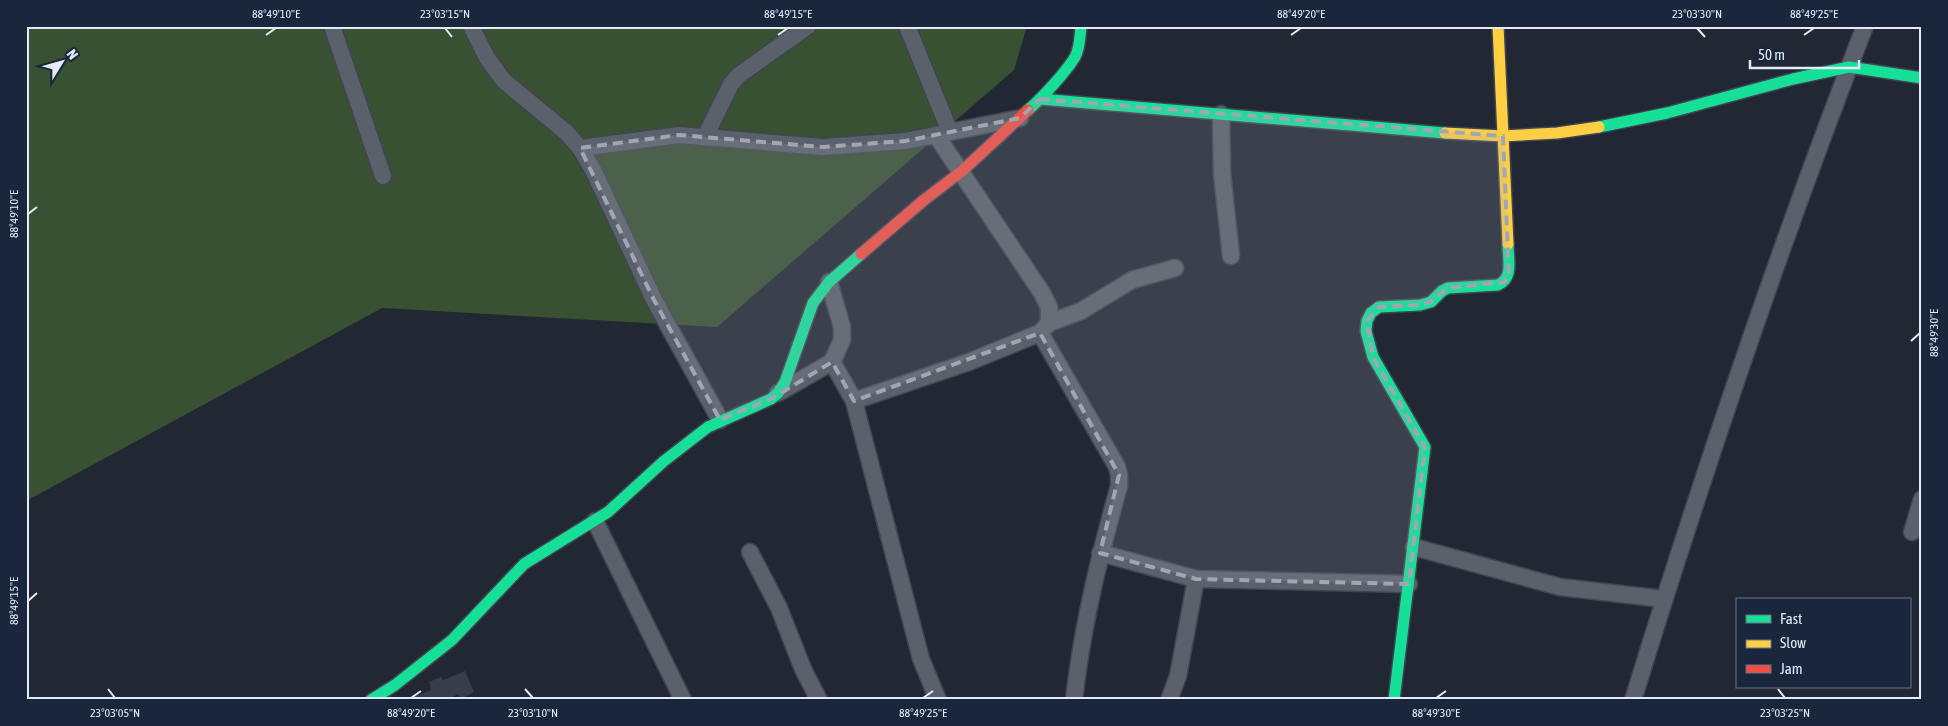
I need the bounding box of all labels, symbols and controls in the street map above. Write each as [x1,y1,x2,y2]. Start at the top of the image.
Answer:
text: 88°49'10"E [252,7,300,21]
text: 23°03'15"N [420,7,470,21]
text: 88°49'15"E [764,7,812,21]
text: 88°49'20"E [1277,7,1325,21]
text: 23°03'30"N [1672,7,1722,21]
text: 88°49'25"E [1790,7,1838,21]
north arrow [38,38,88,88]
scale bar [1750,38,1859,70]
text: N [64,46,81,62]
text: 50 m [1758,46,1785,63]
text: 88°49'10"E [7,190,21,238]
text: 88°49'30"E [1927,309,1941,357]
text: 88°49'15"E [7,577,21,625]
legend [1736,598,1910,688]
text: Fast [1780,610,1802,627]
text: Slow [1780,634,1806,651]
text: Jam [1780,660,1803,677]
text: 23°03'05"N [90,706,140,720]
text: 88°49'20"E [387,706,435,720]
text: 23°03'10"N [508,706,558,720]
text: 88°49'25"E [899,706,947,720]
text: 88°49'30"E [1412,706,1460,720]
text: 23°03'25"N [1760,706,1810,720]

